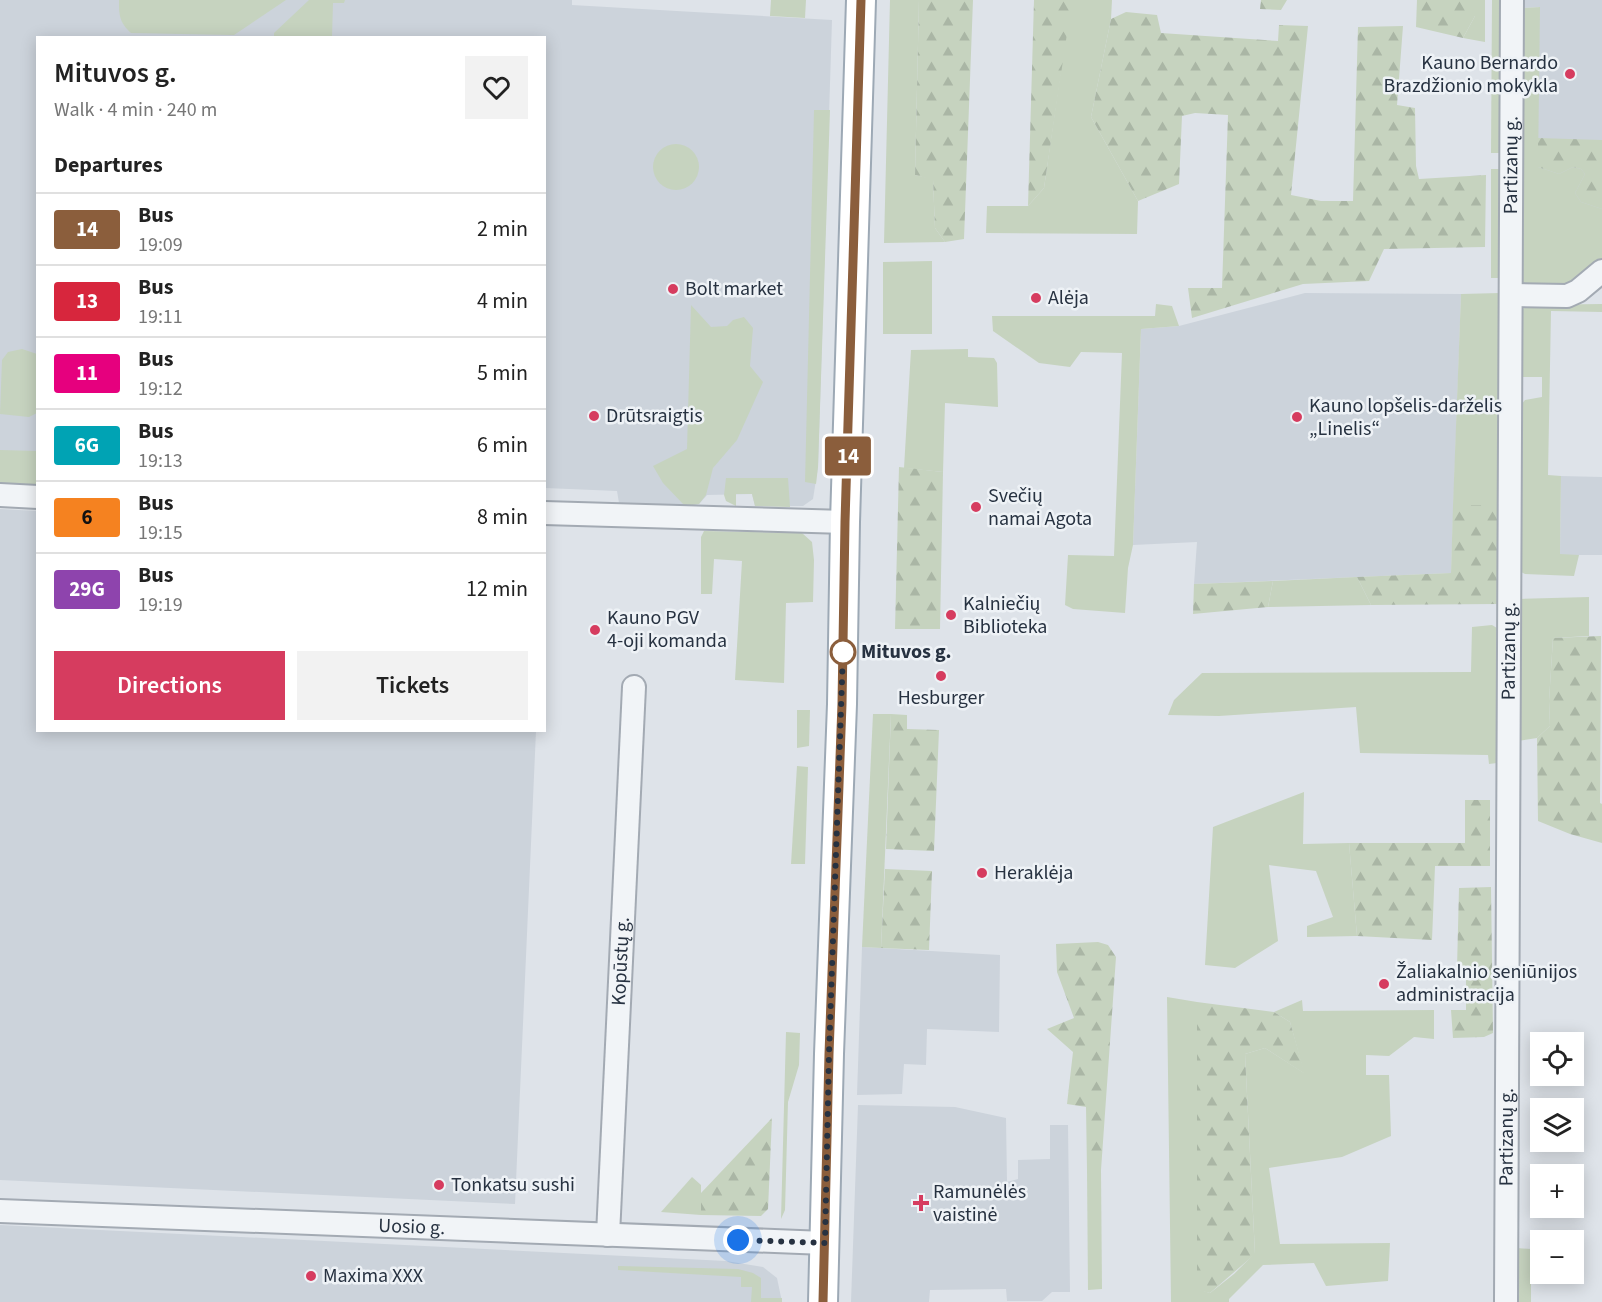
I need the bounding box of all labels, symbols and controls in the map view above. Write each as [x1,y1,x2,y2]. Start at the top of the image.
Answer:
place label: Kauno Bernardo Brazdžionio mokykla [1384,49,1558,100]
text: Mituvos g. [54,53,177,93]
button: heart [465,56,528,119]
marker: Kauno Bernardo Brazdžionio mokykla [1563,67,1577,81]
text: Walk · 4 min · 240 m [54,96,217,124]
street label: Partizanų g. [1497,116,1525,214]
text: Departures [54,149,163,181]
text: Bus [138,199,174,231]
text: 2 min [477,213,528,245]
text: 14 [76,214,98,244]
text: 19:09 [138,231,183,259]
text: Bus [138,271,174,303]
place label: Bolt market [685,275,783,303]
marker: Bolt market [666,282,680,296]
place label: Alėja [1048,284,1089,312]
text: 4 min [477,285,528,317]
text: 13 [76,286,98,316]
marker: Alėja [1029,291,1043,305]
text: 19:11 [138,303,183,331]
text: Bus [138,343,174,375]
text: 5 min [477,357,528,389]
text: 11 [76,358,98,388]
text: 19:12 [138,375,183,403]
place label: Kauno lopšelis-darželis „Linelis“ [1309,392,1502,443]
place label: Drūtsraigtis [606,402,703,430]
marker: Drūtsraigtis [587,409,601,423]
marker: Kauno lopšelis-darželis „Linelis“ [1290,410,1304,424]
text: Bus [138,415,174,447]
text: 6 min [477,429,528,461]
text: 6G [75,430,99,460]
line badge: 14 [821,436,875,476]
text: 14 [837,441,859,471]
text: 19:13 [138,447,183,475]
place label: Svečių namai Agota [988,482,1092,533]
text: Bus [138,487,174,519]
marker: Svečių namai Agota [969,500,983,514]
text: 8 min [477,501,528,533]
text: 6 [81,502,93,532]
text: 19:15 [138,519,183,547]
text: Bus [138,559,174,591]
text: 12 min [466,573,528,605]
text: 29G [69,574,105,604]
place label: Kalniečių Biblioteka [963,590,1047,641]
text: 19:19 [138,591,183,619]
street label: Partizanų g. [1495,602,1523,700]
place label: Kauno PGV 4-oji komanda [607,604,727,655]
marker: Kalniečių Biblioteka [944,608,958,622]
marker: Kauno PGV 4-oji komanda [588,623,602,637]
place label: Mituvos g. [861,638,952,666]
marker: Mituvos g. [830,639,856,665]
button: Directions [54,651,285,720]
button: Tickets [297,651,528,720]
marker: Hesburger [934,669,948,683]
place label: Hesburger [898,684,984,712]
place label: Heraklėja [994,859,1073,887]
marker: Heraklėja [975,866,989,880]
street label: Kopūstų g. [605,916,637,1006]
place label: Žaliakalnio seniūnijos administracija [1396,958,1577,1009]
marker: Žaliakalnio seniūnijos administracija [1377,977,1391,991]
map controls [1530,1032,1584,1284]
button: locate [1530,1032,1584,1086]
street label: Partizanų g. [1493,1088,1521,1186]
button: layers [1530,1098,1584,1152]
button: + [1530,1164,1584,1218]
place label: Tonkatsu sushi [451,1171,575,1199]
marker: Tonkatsu sushi [432,1178,446,1192]
place label: Ramunėlės vaistinė [933,1178,1026,1229]
marker: Ramunėlės vaistinė [914,1196,928,1210]
street label: Uosio g. [378,1212,446,1242]
your location [723,1225,753,1255]
button: − [1530,1230,1584,1284]
place label: Maxima XXX [323,1262,423,1290]
marker: Maxima XXX [304,1269,318,1283]

